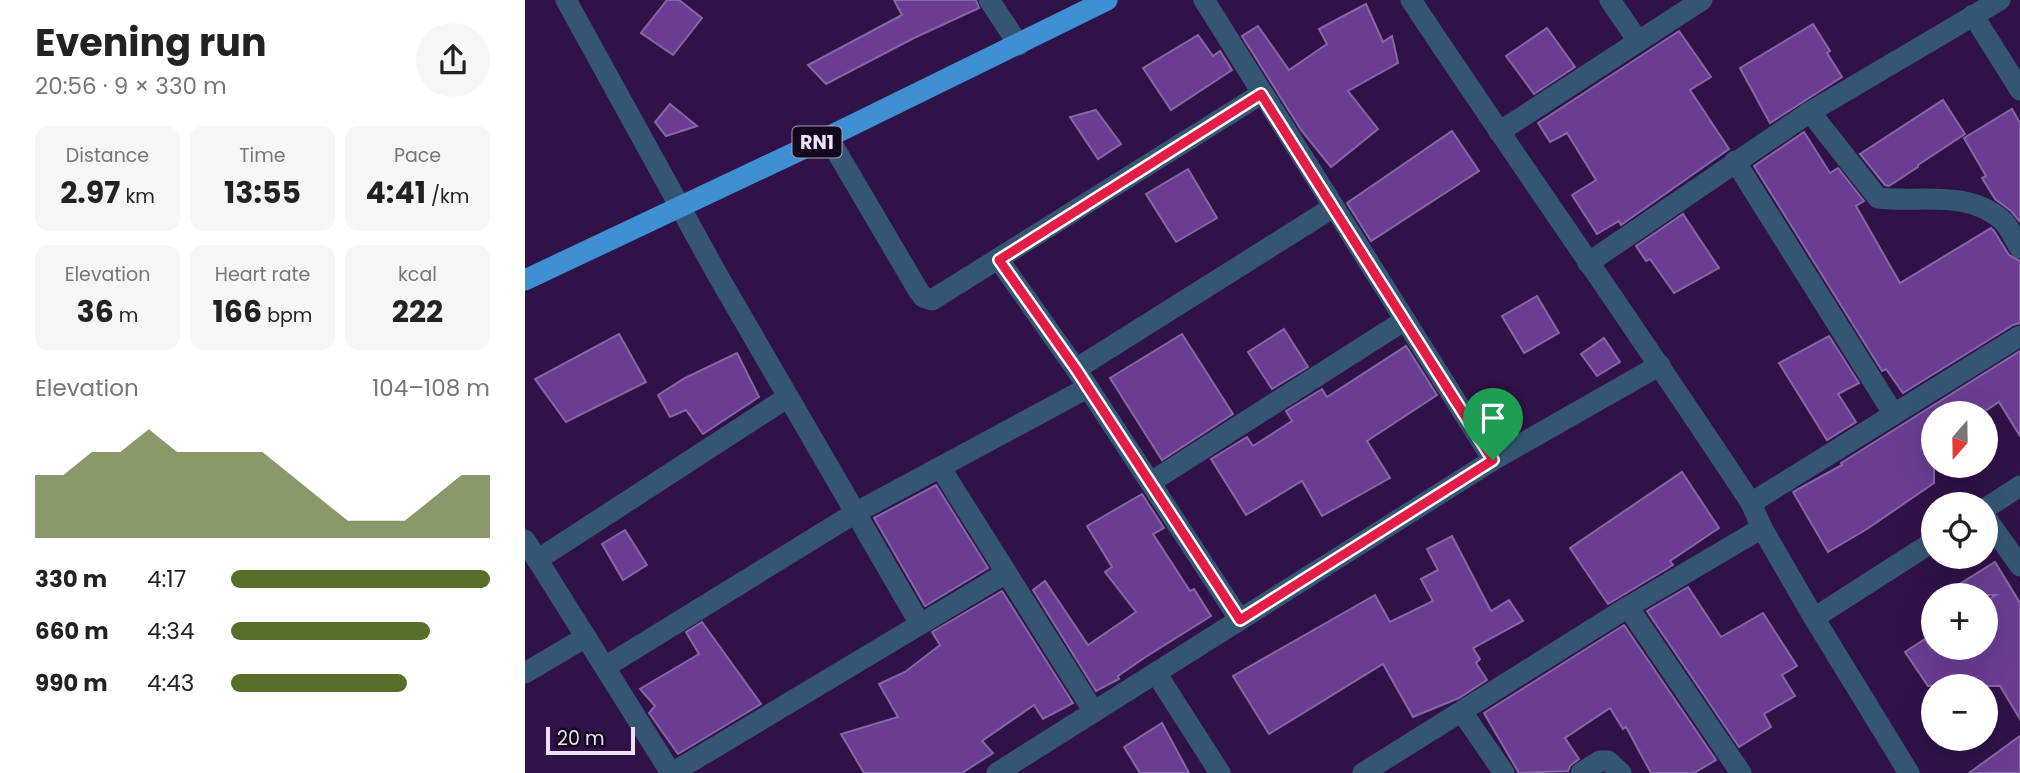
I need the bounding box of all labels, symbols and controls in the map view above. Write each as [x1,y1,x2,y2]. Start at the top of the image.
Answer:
text: Evening run [35,16,267,69]
button: share [416,23,490,97]
text: 20:56 · 9 × 330 m [35,70,227,102]
road number: RN1 [793,126,841,158]
text: Distance [66,142,149,169]
text: Time [239,142,286,169]
text: Pace [394,142,441,169]
text: 2.97 [60,171,120,214]
text: 13:55 [224,171,301,214]
text: 4:41 [366,171,426,214]
text: km [120,183,155,210]
text: /km [426,183,469,210]
text: Elevation [65,261,150,288]
text: Heart rate [215,261,310,288]
text: kcal [398,261,437,288]
text: 36 [77,290,114,333]
text: 166 [213,290,262,333]
text: 222 [392,290,443,333]
text: m [114,302,138,329]
text: bpm [262,302,312,329]
text: Elevation [35,372,139,404]
text: 104–108 m [372,372,490,404]
pin [1463,388,1523,460]
icon: arrive [1474,399,1512,437]
north arrow [1921,401,1999,478]
map controls [1921,401,1998,751]
button: locate [1921,492,1998,569]
text: 330 m [35,563,107,595]
text: 4:17 [147,563,186,595]
button: + [1921,583,1998,660]
text: 660 m [35,615,109,647]
text: 4:34 [147,615,194,647]
text: 990 m [35,667,108,699]
text: 4:43 [147,667,194,699]
button: − [1921,674,1998,751]
scale bar [546,724,635,756]
text: 20 m [557,725,605,752]

